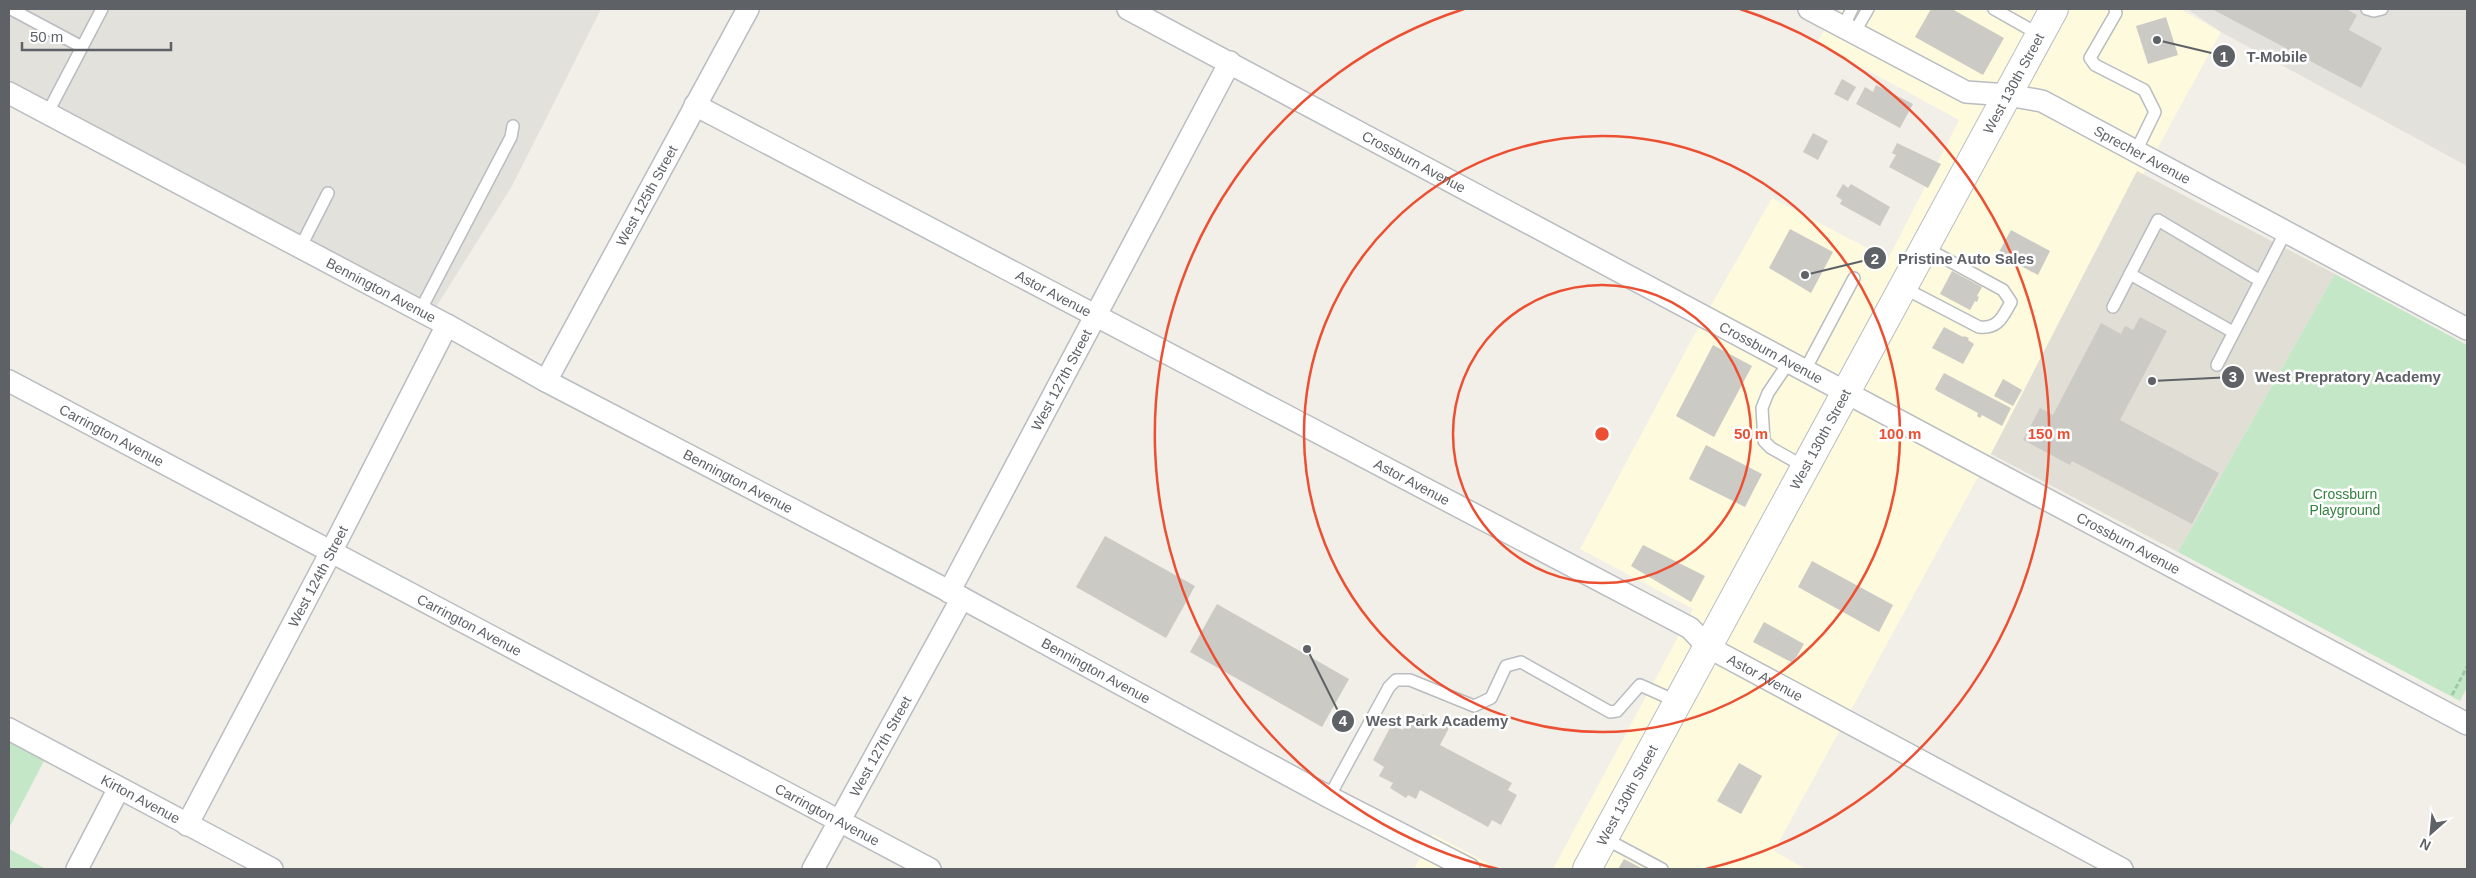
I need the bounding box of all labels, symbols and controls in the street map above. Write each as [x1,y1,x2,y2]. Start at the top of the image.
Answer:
scale bar [22,20,171,52]
text: 50 m [30,28,63,45]
street label: West 130th Street [1980,30,2047,136]
callout: T-Mobile [2212,41,2318,71]
text: 1 [2220,48,2228,65]
text: T-Mobile [2247,48,2307,65]
street label: Sprecher Avenue [2091,122,2193,187]
street label: Crossburn Avenue [1359,127,1469,196]
street label: West 125th Street [613,142,680,249]
callout: Pristine Auto Sales [1862,243,2044,273]
text: 2 [1871,250,1879,267]
text: Pristine Auto Sales [1898,250,2034,267]
street label: Bennington Avenue [324,255,439,326]
street label: Astor Avenue [1013,267,1094,320]
street label: Crossburn Avenue [1717,318,1826,387]
street label: West 127th Street [1028,327,1095,433]
callout: West Prepratory Academy [2220,362,2451,392]
text: 3 [2229,368,2237,385]
text: West Prepratory Academy [2255,368,2442,385]
street label: West 130th Street [1787,386,1854,492]
street label: Carrington Avenue [57,401,167,470]
centre of rings [1593,425,1611,443]
text: 50 m [1734,425,1768,442]
text: 100 m [1879,425,1921,442]
text: 150 m [2028,425,2070,442]
street label: Bennington Avenue [681,446,796,516]
street label: Astor Avenue [1371,455,1453,508]
park label: Crossburn Playground [2310,486,2380,518]
street label: Crossburn Avenue [2074,509,2183,577]
street label: West 124th Street [285,523,351,630]
street label: Carrington Avenue [414,591,524,659]
street label: Bennington Avenue [1039,635,1153,707]
street label: Astor Avenue [1725,651,1806,704]
street label: West 127th Street [846,693,914,799]
callout: West Park Academy [1331,706,1519,736]
text: 4 [1339,712,1348,729]
text: West Park Academy [1366,712,1509,729]
street label: West 130th Street [1593,742,1661,848]
street label: Kirton Avenue [98,772,183,827]
street label: Carrington Avenue [772,780,882,849]
north arrow [2406,808,2456,858]
text: N [2417,835,2433,854]

